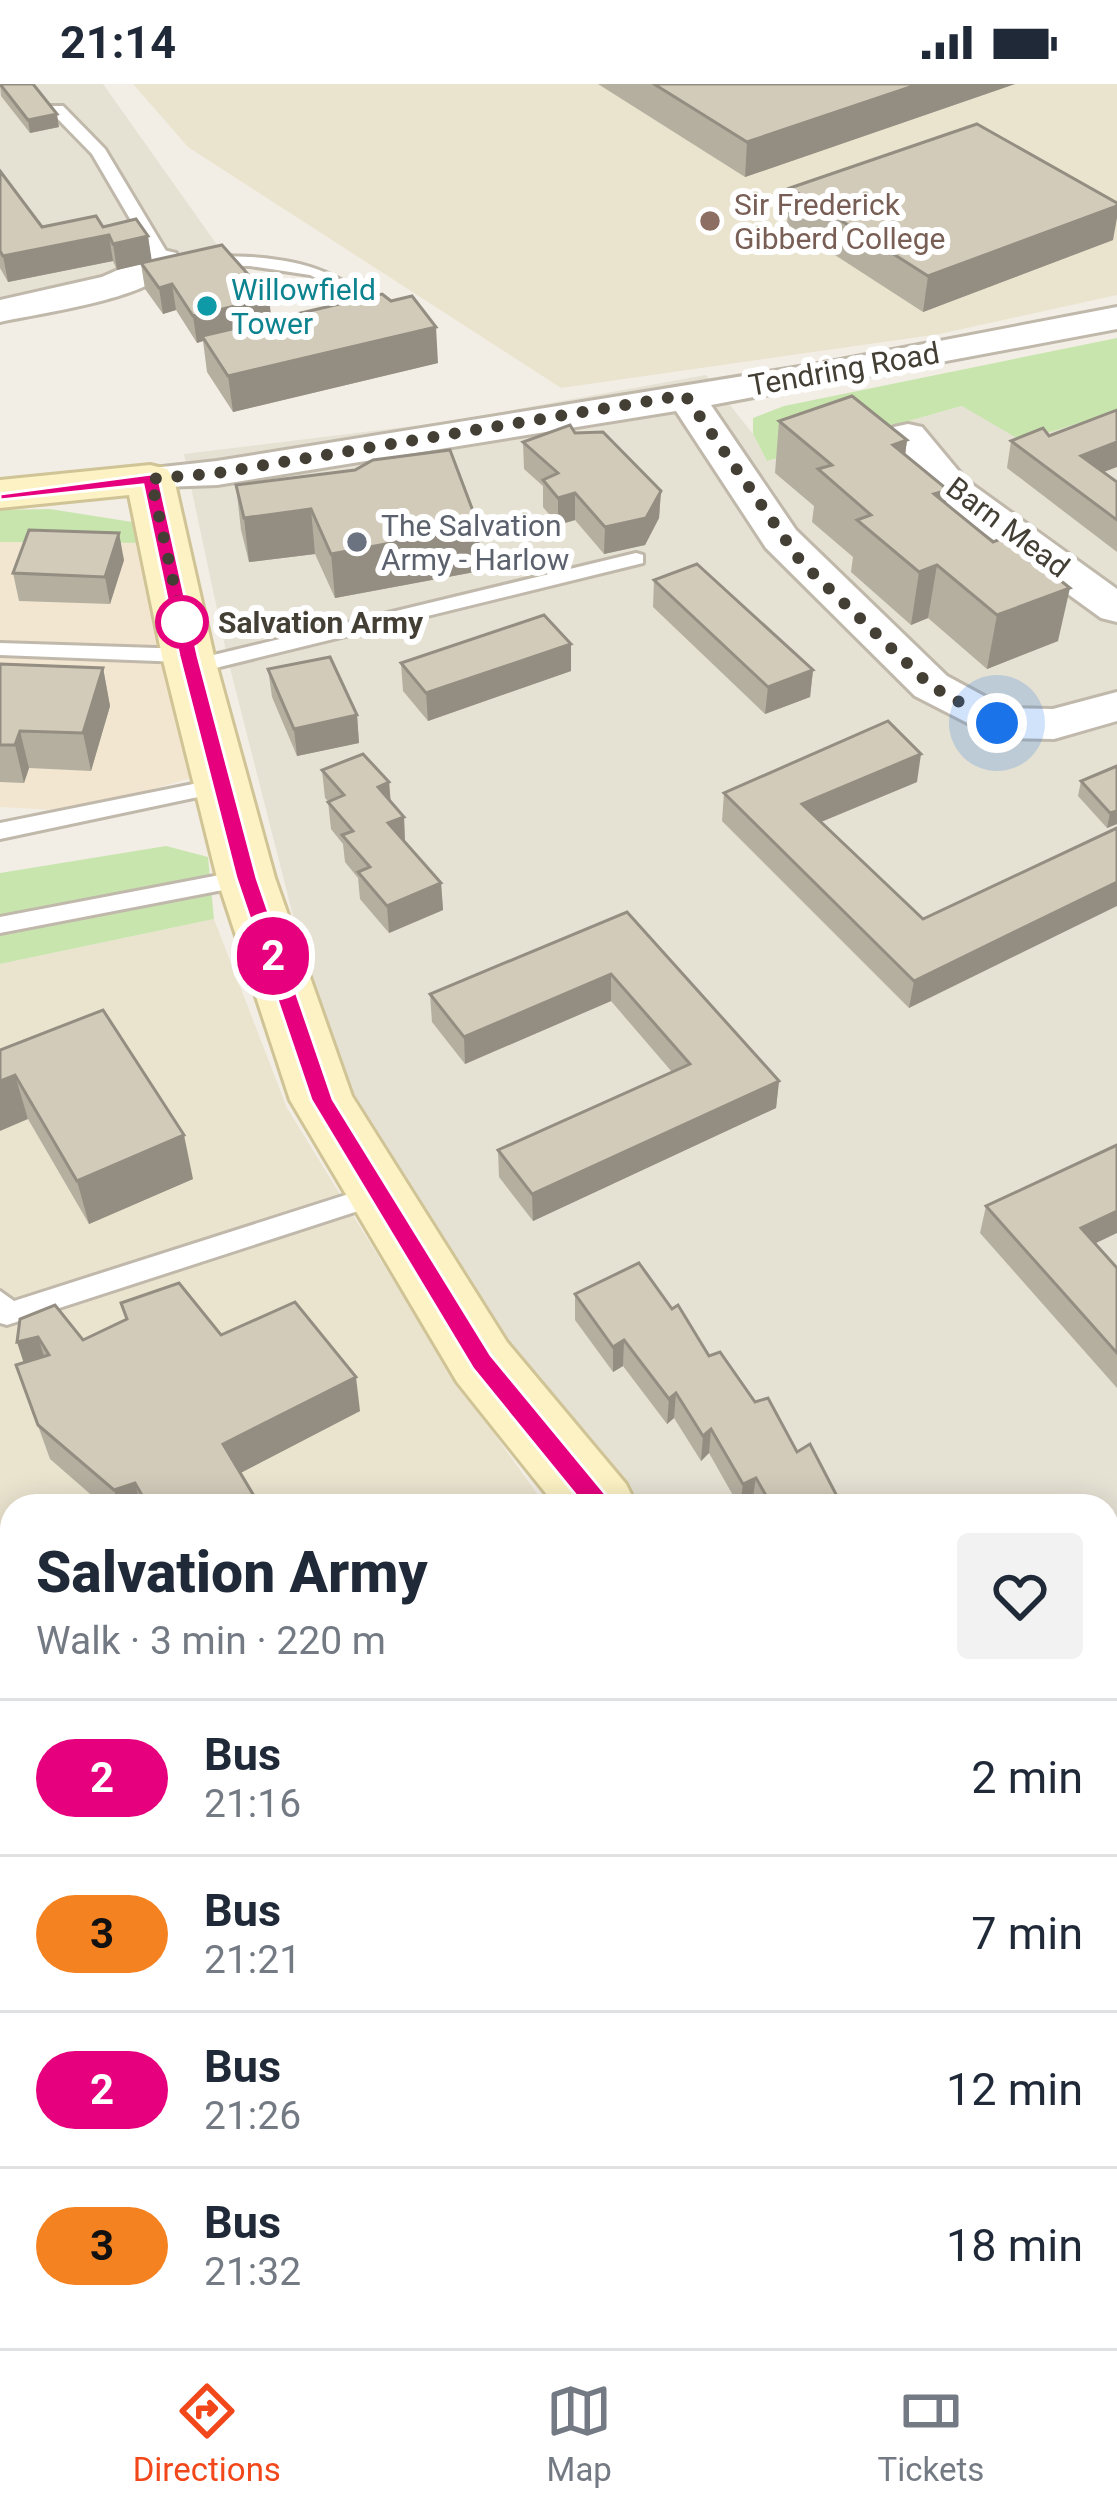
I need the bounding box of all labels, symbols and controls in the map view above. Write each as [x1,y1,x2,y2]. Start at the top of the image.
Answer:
text: 21:14 [60,16,176,69]
place label: Sir Frederick Gibberd College [734,187,945,256]
marker: Sir Frederick Gibberd College [697,208,723,234]
place label: Willowfield Tower [231,272,376,341]
marker: Willowfield Tower [194,293,220,319]
street label: Tendring Road [746,335,942,403]
street label: Barn Mead [940,470,1076,584]
place label: The Salvation Army - Harlow [381,508,569,577]
marker: The Salvation Army - Harlow [344,529,370,555]
marker: Salvation Army [157,597,207,647]
place label: Salvation Army [218,605,424,640]
your location [967,693,1027,753]
line badge: 2 [234,917,312,995]
text: 2 [261,931,285,980]
button: heart [957,1533,1083,1659]
text: Salvation Army [36,1539,428,1606]
text: Walk · 3 min · 220 m [36,1618,386,1664]
text: Bus [204,1728,281,1781]
text: 2 min [971,1751,1083,1804]
text: 2 [90,1753,114,1802]
text: 21:16 [204,1781,301,1827]
text: Bus [204,1884,281,1937]
text: 7 min [971,1907,1083,1960]
text: 3 [90,1909,114,1958]
text: 21:21 [204,1937,301,1983]
text: Bus [204,2040,281,2093]
text: 12 min [946,2063,1083,2116]
text: 2 [90,2065,114,2114]
text: 21:26 [204,2093,301,2139]
text: Bus [204,2196,281,2249]
text: 18 min [946,2219,1083,2272]
text: 3 [90,2221,114,2270]
text: 21:32 [204,2249,301,2295]
tab: Directions [133,2378,281,2489]
tab: Map [546,2378,612,2489]
tab: Tickets [878,2378,984,2489]

